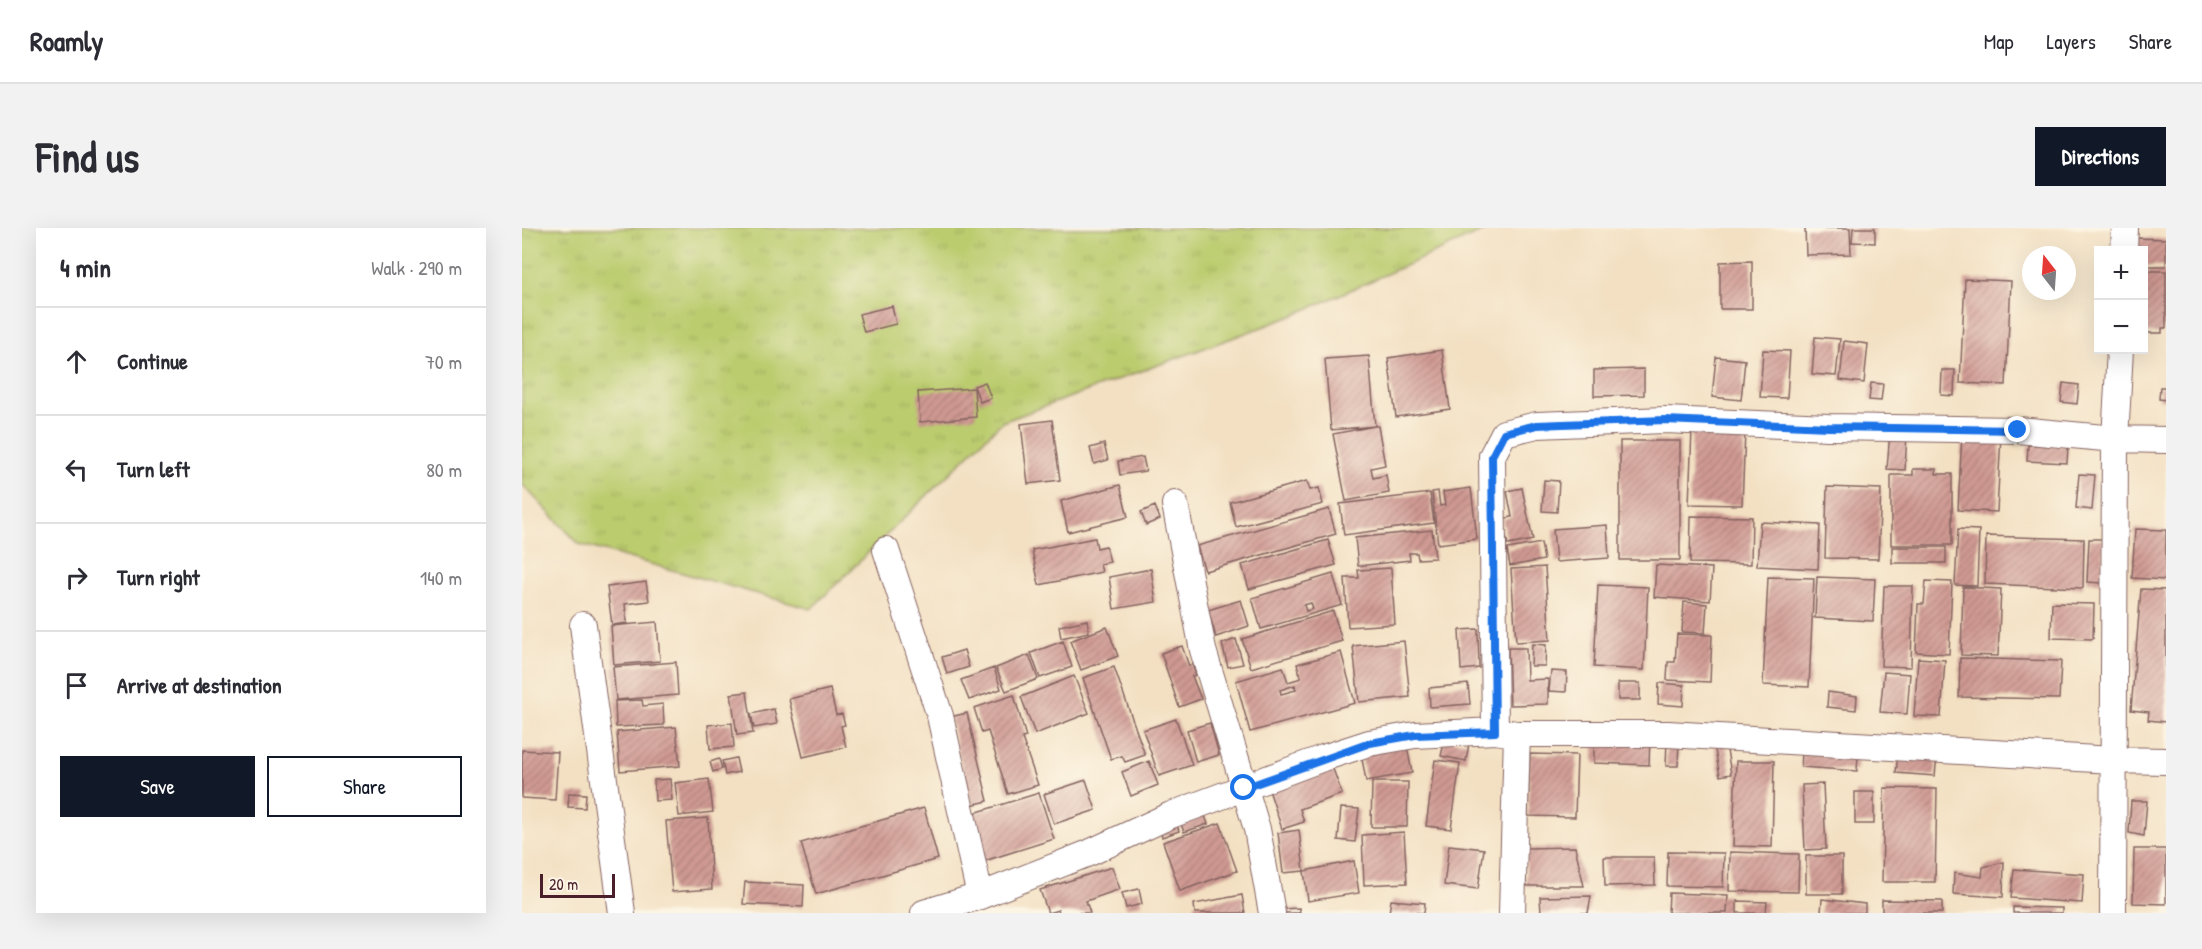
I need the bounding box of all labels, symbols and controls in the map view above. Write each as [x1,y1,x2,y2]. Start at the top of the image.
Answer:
text: Roamly [30,22,103,60]
text: Map [1984,27,2013,56]
text: Layers [2046,27,2096,56]
text: Share [2129,27,2172,56]
button: Directions [2035,127,2166,186]
text: Find us [36,128,139,185]
north arrow [2022,246,2076,300]
map controls [2094,246,2148,354]
button: + [2094,246,2148,300]
text: 4 min [60,250,111,285]
text: Walk · 290 m [371,254,462,281]
button: − [2094,300,2148,354]
icon: ahead [60,345,93,378]
text: Continue [117,346,188,376]
text: 70 m [425,348,462,375]
route end [2004,416,2030,442]
icon: left [60,453,93,486]
text: Turn left [117,454,190,484]
text: 80 m [426,456,462,483]
icon: right [60,561,93,594]
text: Turn right [117,562,200,592]
text: 140 m [420,564,462,591]
icon: arrive [60,669,93,702]
text: Arrive at destination [117,670,282,700]
button: Save [60,756,255,817]
button: Share [267,756,462,817]
route start [1230,774,1256,800]
scale bar [540,871,615,898]
text: 20 m [549,873,578,895]

